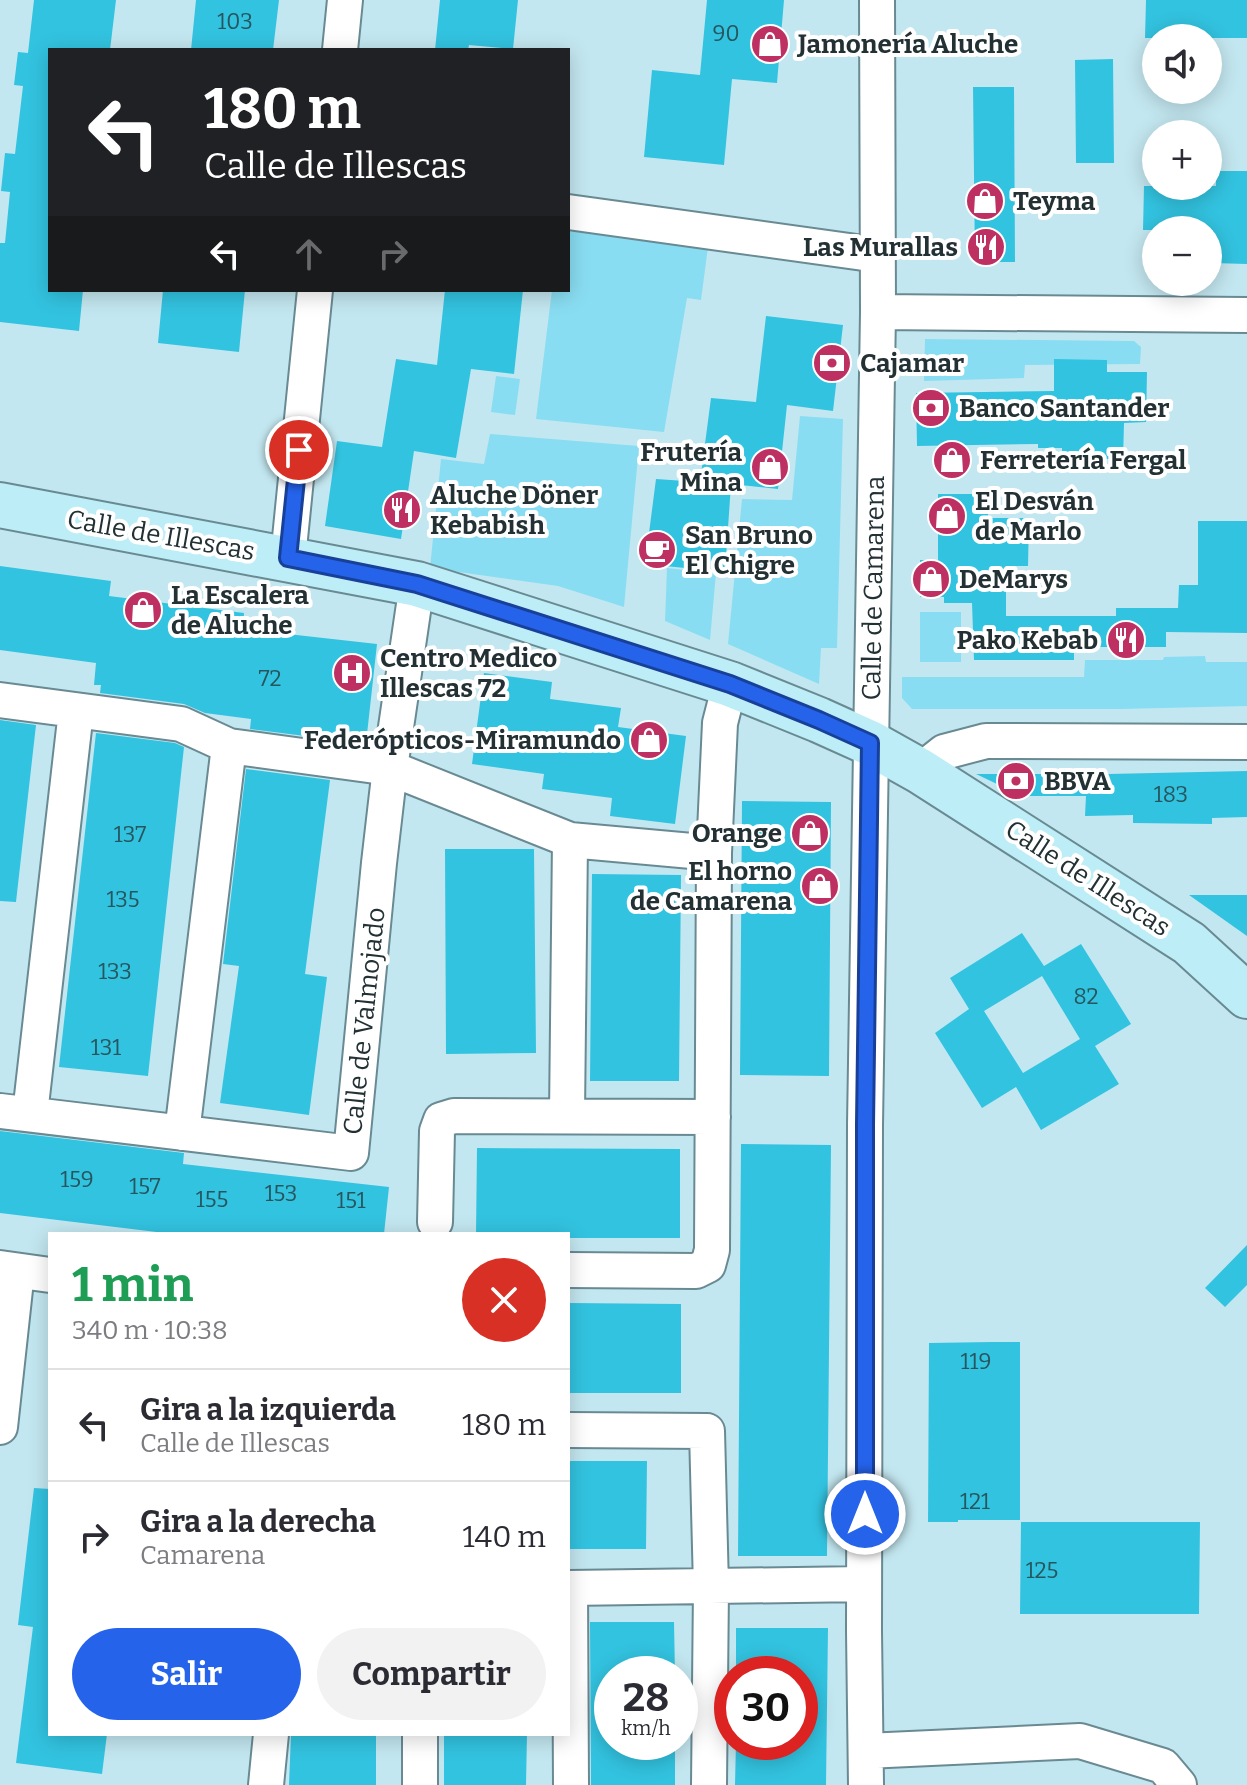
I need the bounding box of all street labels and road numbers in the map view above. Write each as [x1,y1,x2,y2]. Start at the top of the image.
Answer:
street label: Calle de Camarena [856,475,891,701]
street label: Calle de Illescas [65,504,257,567]
street label: Calle de Illescas [1000,814,1176,943]
street label: Calle de Valmojado [337,906,392,1136]

